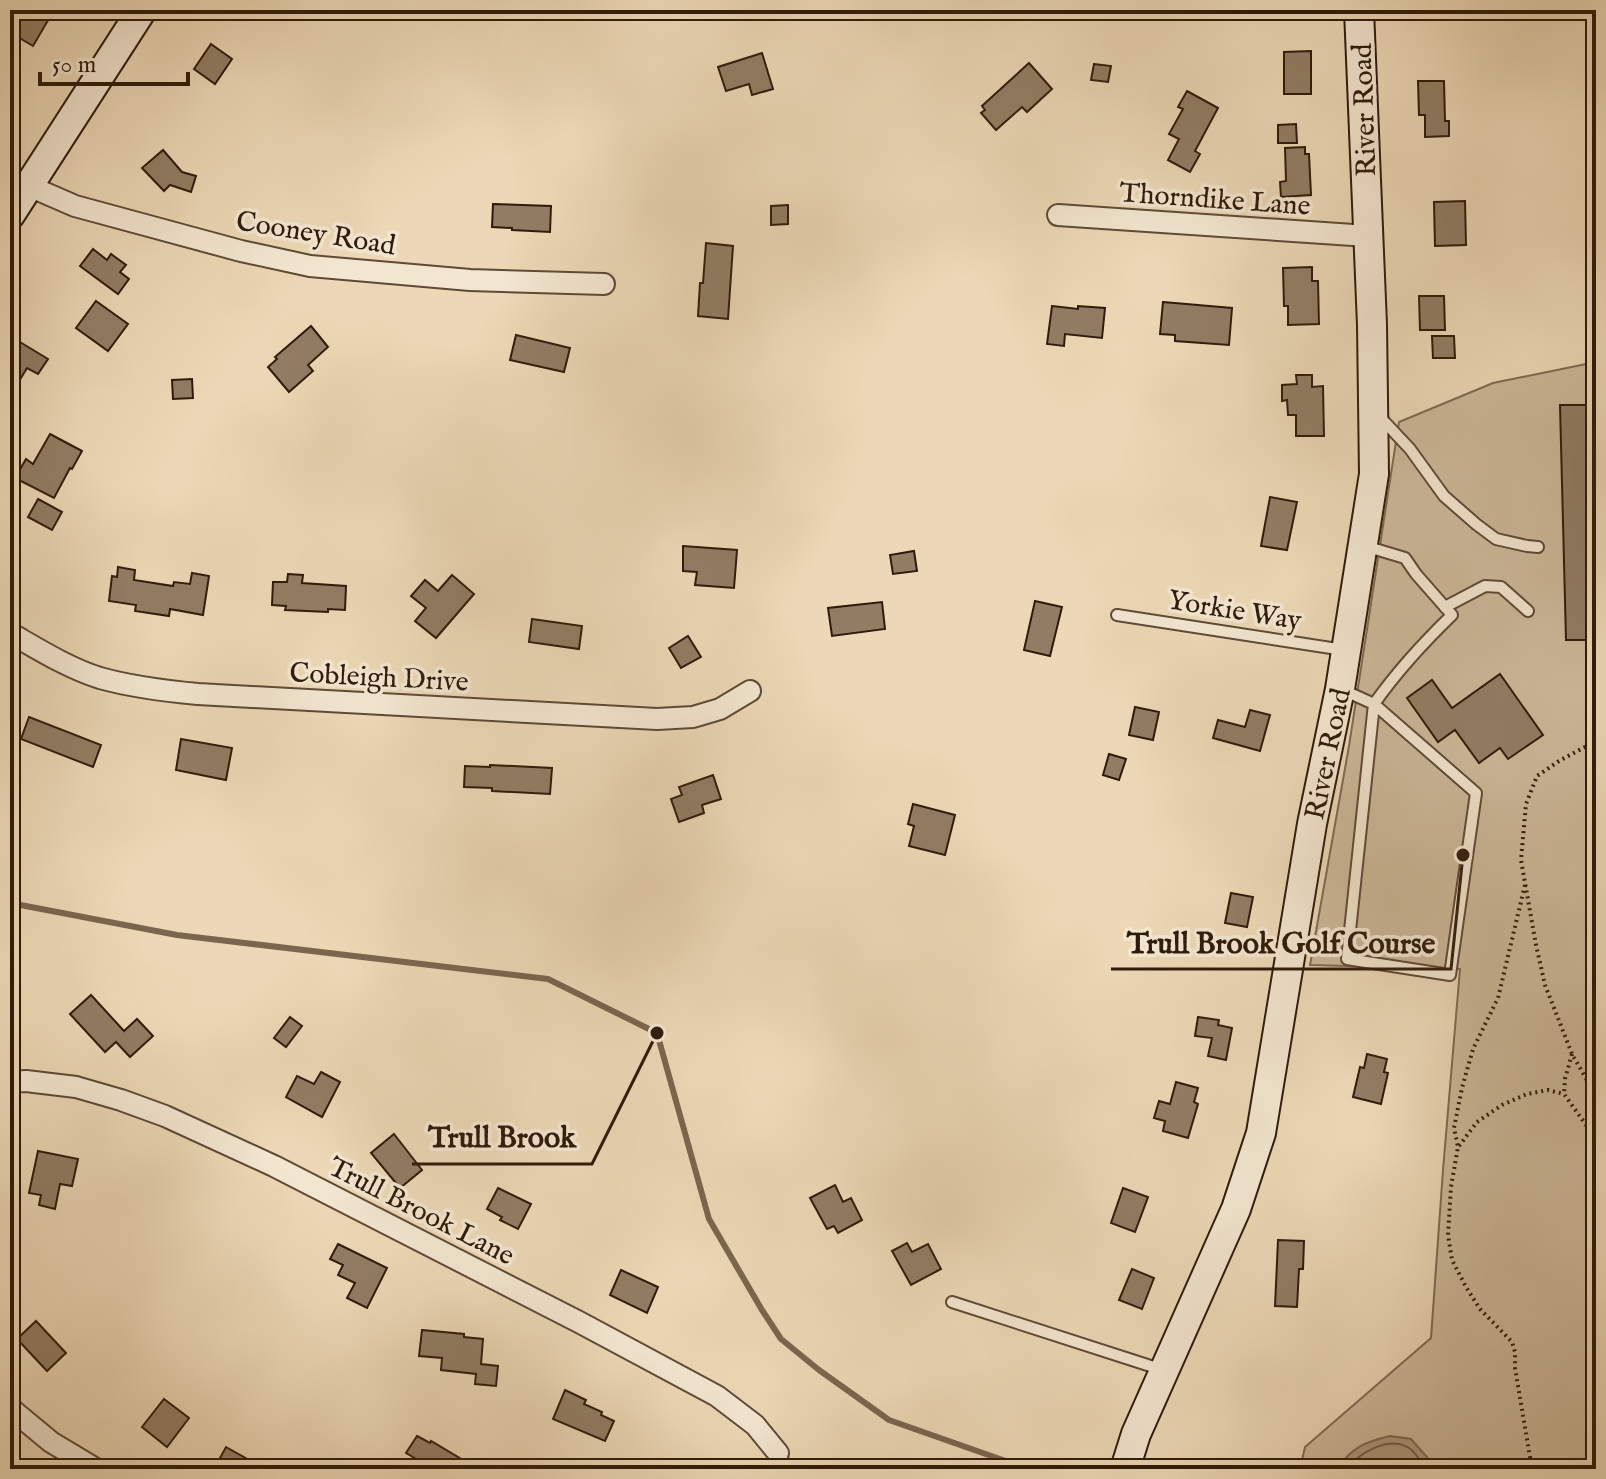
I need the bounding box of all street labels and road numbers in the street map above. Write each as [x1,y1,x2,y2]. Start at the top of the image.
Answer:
street label: River Road [1346,43,1385,177]
street label: Thorndike Lane [1118,176,1312,225]
street label: Cooney Road [233,205,398,264]
street label: Yorkie Way [1166,584,1304,639]
street label: Cobleigh Drive [288,656,469,701]
street label: River Road [1298,685,1360,823]
street label: Trull Brook Lane [322,1150,520,1274]

